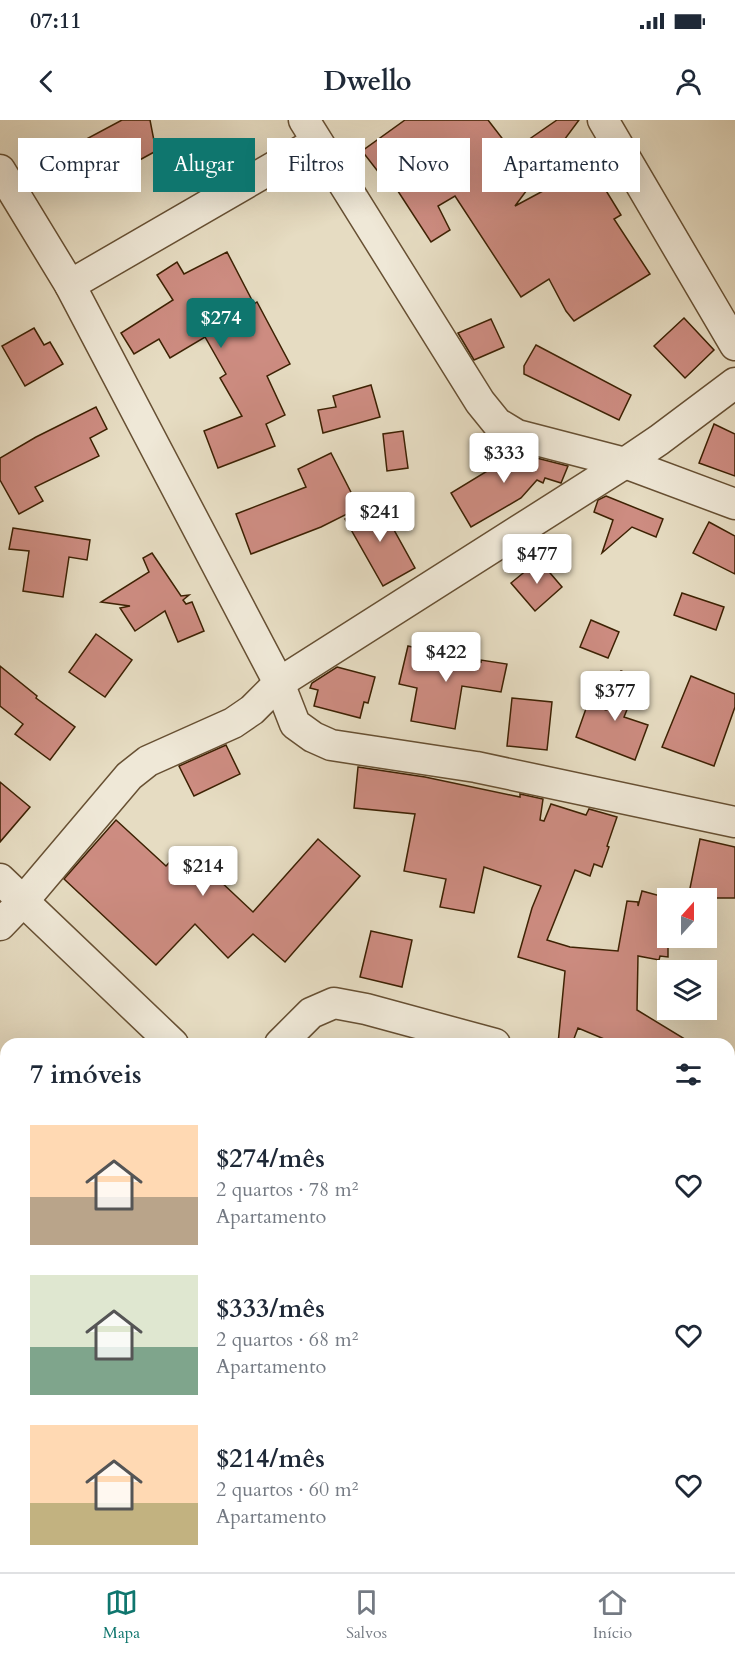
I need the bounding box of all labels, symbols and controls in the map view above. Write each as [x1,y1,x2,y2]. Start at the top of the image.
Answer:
text: 07:11 [30,6,81,36]
text: Dwello [323,63,412,100]
icon: back [30,65,63,98]
icon: person [672,65,705,98]
chip: Comprar [18,138,141,192]
chip: Alugar [153,138,255,192]
chip: Filtros [267,138,365,192]
chip: Novo [377,138,470,192]
chip: Apartamento [482,138,640,192]
pin: $274 [185,298,257,349]
text: $274 [201,304,241,331]
pin: $333 [468,433,540,484]
text: $333 [484,439,524,466]
pin: $241 [344,492,416,543]
text: $241 [360,498,400,525]
pin: $477 [501,534,573,585]
text: $477 [517,540,557,567]
pin: $422 [410,632,482,683]
text: $422 [426,638,466,665]
pin: $377 [579,671,651,722]
text: $377 [595,677,635,704]
pin: $214 [167,846,239,897]
text: $214 [183,852,223,879]
north arrow [657,888,717,948]
map controls [657,888,717,1020]
button: layers [657,960,717,1020]
text: 7 imóveis [30,1057,142,1092]
icon: filters [672,1058,705,1091]
text: $274/mês [216,1141,325,1176]
icon: home [78,1149,150,1221]
icon: heart [672,1169,705,1202]
text: 2 quartos · 78 m² [216,1176,358,1203]
text: Apartamento [216,1203,326,1230]
text: $333/mês [216,1291,325,1326]
icon: home [78,1299,150,1371]
icon: heart [672,1319,705,1352]
text: 2 quartos · 68 m² [216,1326,358,1353]
text: Apartamento [216,1353,326,1380]
text: $214/mês [216,1441,325,1476]
icon: home [78,1449,150,1521]
icon: heart [672,1469,705,1502]
text: 2 quartos · 60 m² [216,1476,358,1503]
text: Apartamento [216,1503,326,1530]
tab: Mapa [103,1586,140,1644]
tab: Salvos [346,1586,387,1644]
tab: Início [593,1586,632,1644]

